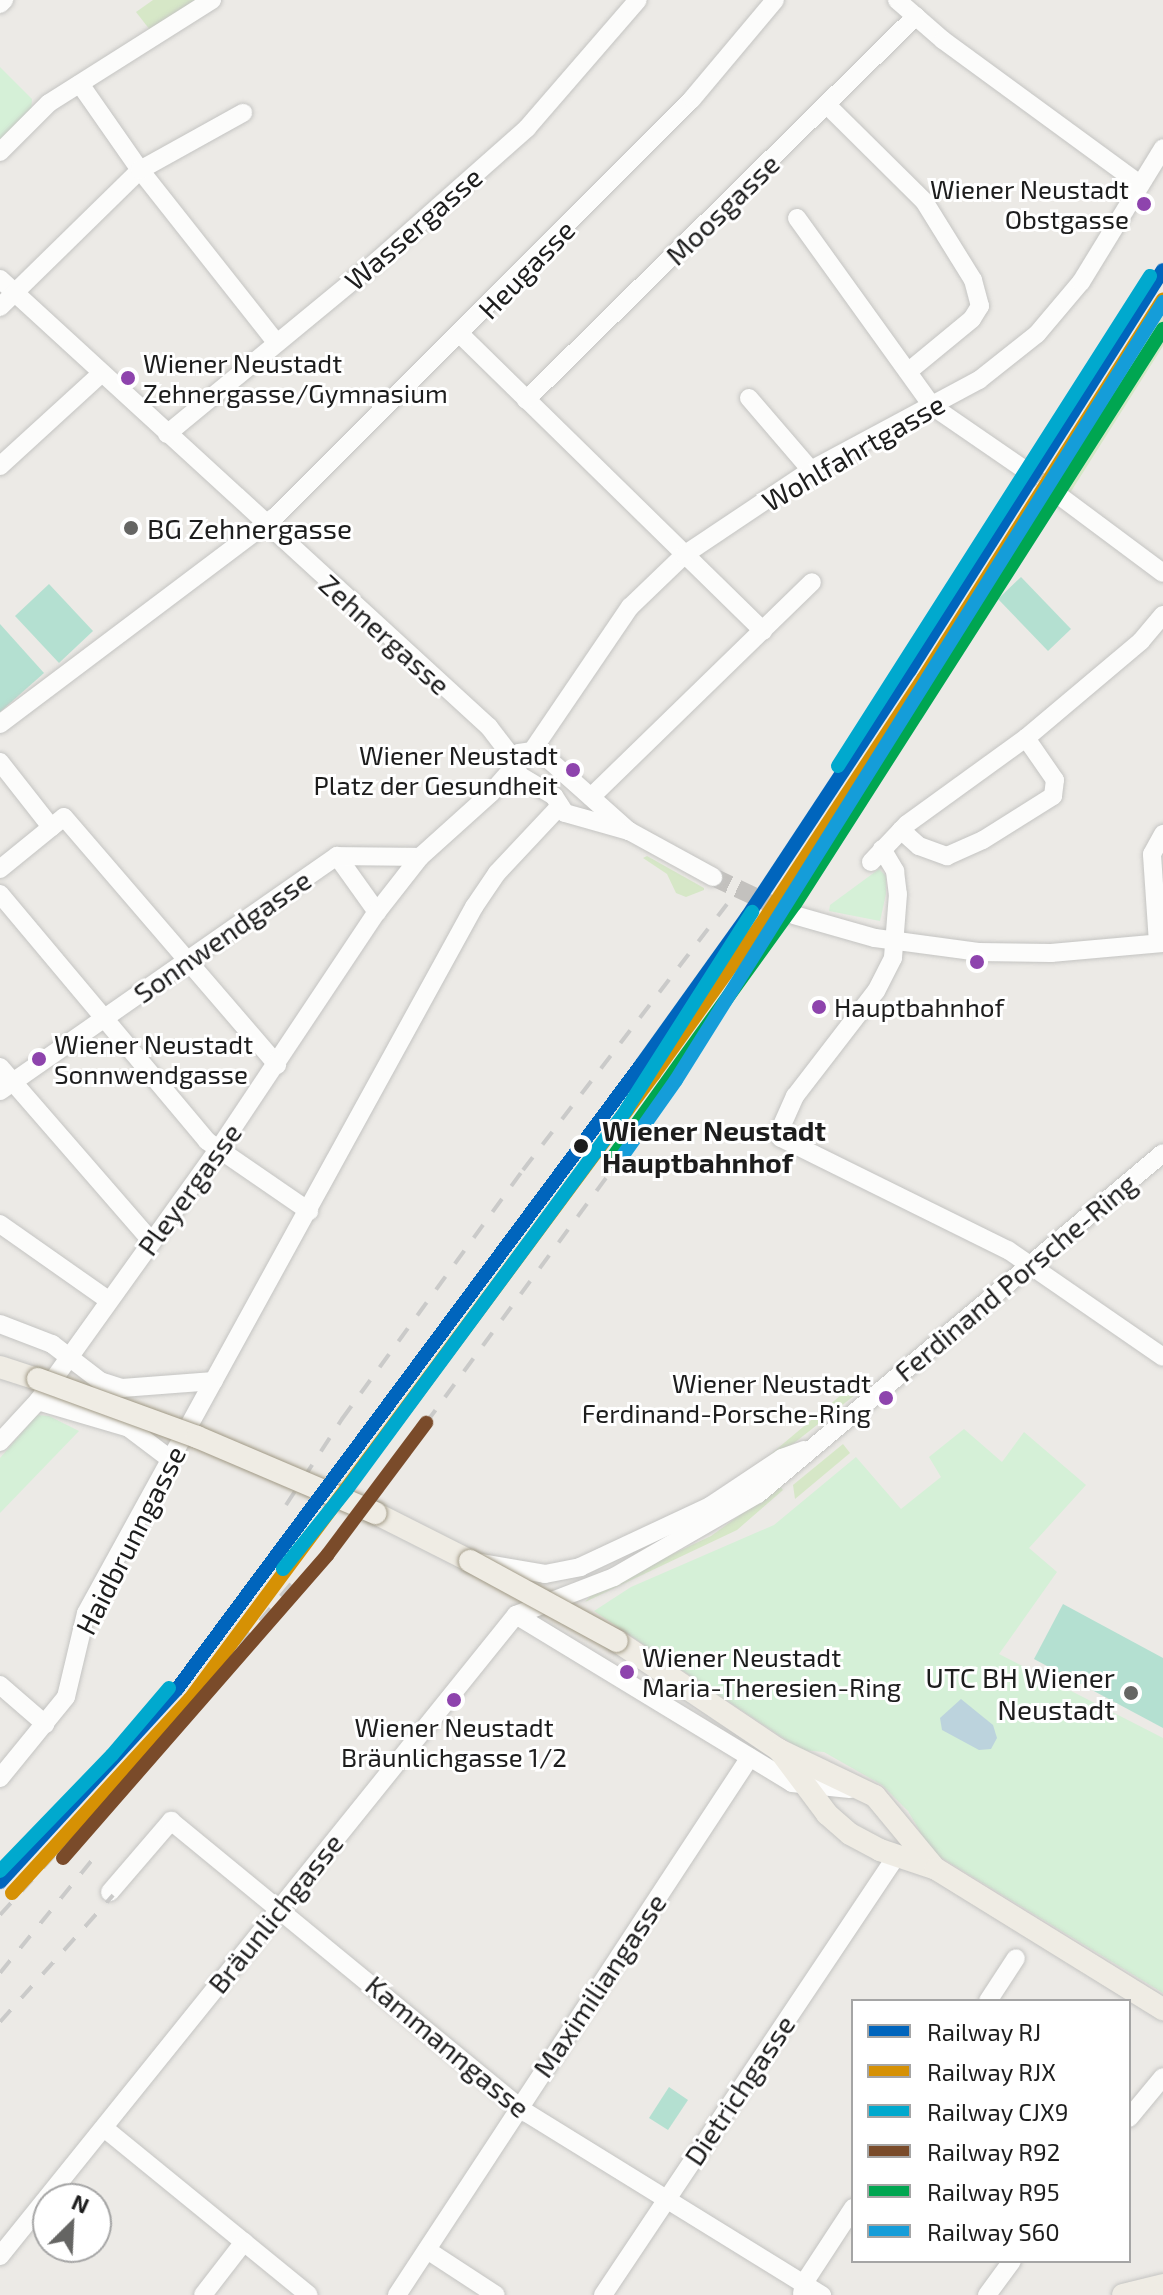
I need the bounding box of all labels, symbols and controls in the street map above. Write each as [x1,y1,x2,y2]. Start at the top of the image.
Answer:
street label: Moosgasse [658,147,786,271]
street label: Wassergasse [338,159,488,297]
place label: Wiener Neustadt Obstgasse [929,173,1129,234]
marker: Wiener Neustadt Obstgasse [1136,196,1152,212]
street label: Heugasse [471,213,581,325]
place label: Wiener Neustadt Zehnergasse/Gymnasium [143,347,448,408]
marker: Wiener Neustadt Zehnergasse/Gymnasium [120,370,136,386]
street label: Wohlfahrtgasse [756,386,950,518]
place label: BG Zehnergasse [147,511,352,545]
marker: BG Zehnergasse [122,519,140,537]
street label: Zehnergasse [313,567,457,701]
place label: Wiener Neustadt Platz der Gesundheit [313,739,558,800]
marker: Wiener Neustadt Platz der Gesundheit [565,762,581,778]
street label: Sonnwendgasse [127,862,317,1010]
unlabelled marker [969,954,985,970]
place label: Hauptbahnhof [834,991,1004,1023]
marker: Hauptbahnhof [811,999,827,1015]
place label: Wiener Neustadt Sonnwendgasse [54,1028,254,1090]
marker: Wiener Neustadt Sonnwendgasse [31,1051,47,1067]
place label: Wiener Neustadt Hauptbahnhof [602,1113,827,1179]
street label: Pleyergasse [130,1116,248,1262]
marker: Wiener Neustadt Hauptbahnhof [567,1132,595,1160]
street label: Ferdinand Porsche-Ring [887,1166,1143,1388]
place label: Wiener Neustadt Ferdinand-Porsche-Ring [582,1367,871,1428]
marker: Wiener Neustadt Ferdinand-Porsche-Ring [878,1390,894,1406]
street label: Haidbrunngasse [68,1440,192,1640]
place label: Wiener Neustadt Maria-Theresien-Ring [642,1641,901,1702]
place label: UTC BH Wiener Neustadt [925,1660,1115,1726]
marker: Wiener Neustadt Maria-Theresien-Ring [619,1664,635,1680]
marker: UTC BH Wiener Neustadt [1122,1684,1140,1702]
marker: Wiener Neustadt Bräunlichgasse 1/2 [446,1692,462,1708]
place label: Wiener Neustadt Bräunlichgasse 1/2 [341,1711,567,1772]
street label: Bräunlichgasse [200,1826,350,2000]
street label: Maximiliangasse [525,1887,673,2083]
street label: Kammanngasse [359,1968,537,2124]
legend [851,1999,1131,2263]
street label: Dietrichgasse [677,2009,801,2171]
text: Railway RJ [927,2017,1041,2046]
text: Railway RJX [927,2057,1056,2086]
text: Railway CJX9 [927,2097,1068,2126]
text: Railway R92 [927,2137,1060,2166]
text: Railway R95 [927,2177,1060,2206]
north arrow [32,2183,112,2263]
text: N [68,2188,93,2218]
text: Railway S60 [927,2217,1060,2246]

